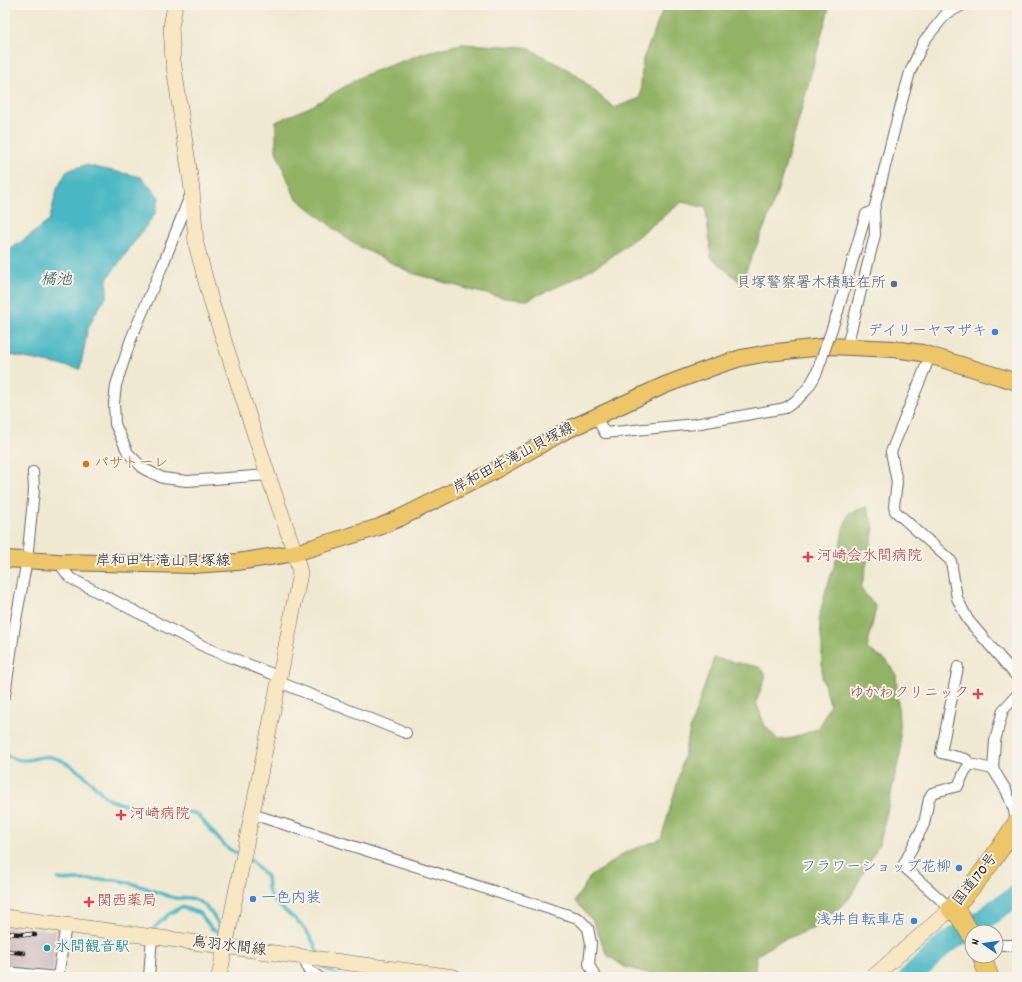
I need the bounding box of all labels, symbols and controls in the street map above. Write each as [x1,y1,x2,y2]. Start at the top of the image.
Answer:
water label: 橘池 [40,269,73,292]
place label: 貝塚警察署木積駐在所 [736,273,886,295]
marker: 貝塚警察署木積駐在所 [889,279,899,289]
place label: デイリーヤマザキ [868,321,987,343]
marker: デイリーヤマザキ [990,327,1000,337]
street label: 岸和田牛滝山貝塚線 [449,418,579,500]
place label: パサトーレ [94,453,168,475]
marker: パサトーレ [81,459,91,469]
place label: 河崎会水間病院 [817,546,922,568]
street label: 岸和田牛滝山貝塚線 [95,551,231,573]
marker: 河崎会水間病院 [802,551,814,563]
place label: ゆかわクリニック [849,683,969,705]
marker: ゆかわクリニック [972,688,984,700]
place label: 河崎病院 [130,804,190,826]
marker: 河崎病院 [115,809,127,821]
street label: 国道170号 [948,849,1004,911]
place label: フラワーショップ花柳 [801,857,951,879]
marker: フラワーショップ花柳 [954,863,964,873]
place label: 一色内装 [261,888,321,910]
place label: 関西薬局 [97,891,157,913]
marker: 一色内装 [248,894,258,904]
marker: 関西薬局 [84,897,94,907]
place label: 浅井自転車店 [816,910,906,932]
marker: 浅井自転車店 [909,916,919,926]
north arrow [964,924,1004,964]
street label: 鳥羽水間線 [190,932,268,962]
place label: 水間観音駅 [55,937,130,959]
text: N [968,937,985,947]
marker: 水間観音駅 [42,943,52,953]

